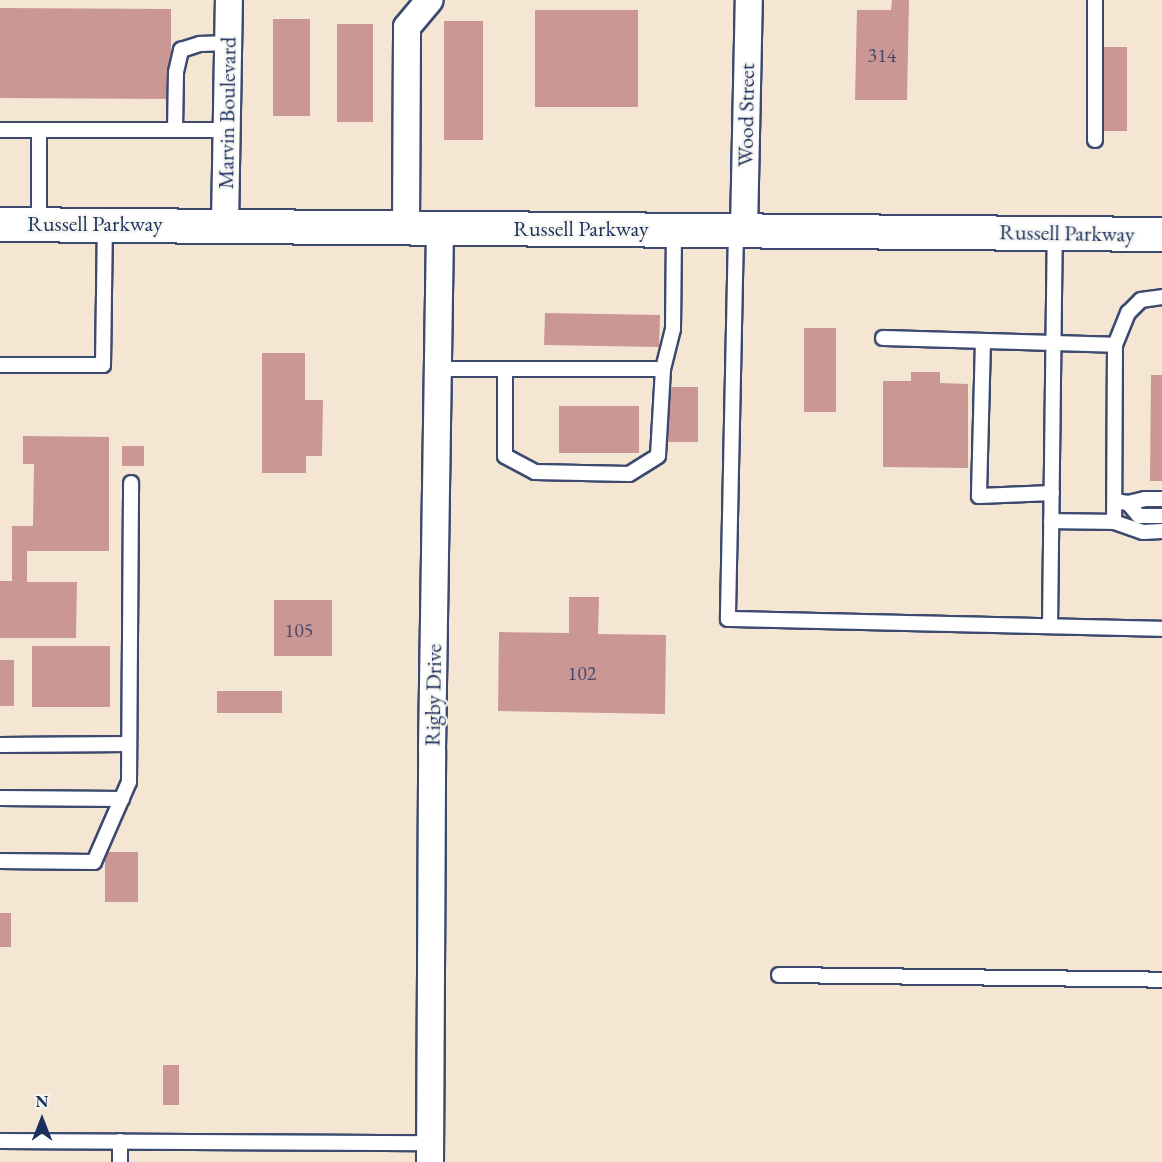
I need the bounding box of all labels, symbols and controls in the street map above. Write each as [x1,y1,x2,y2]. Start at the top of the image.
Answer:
street label: Marvin Boulevard [212,37,242,189]
house number: 314 [868,43,896,67]
street label: Wood Street [732,63,760,167]
street label: Russell Parkway [27,211,163,237]
street label: Russell Parkway [513,216,649,242]
street label: Russell Parkway [999,219,1135,247]
house number: 105 [285,618,313,642]
street label: Rigby Drive [419,644,447,746]
house number: 102 [568,661,596,685]
north arrow [12,1090,72,1150]
text: N [36,1091,48,1112]

